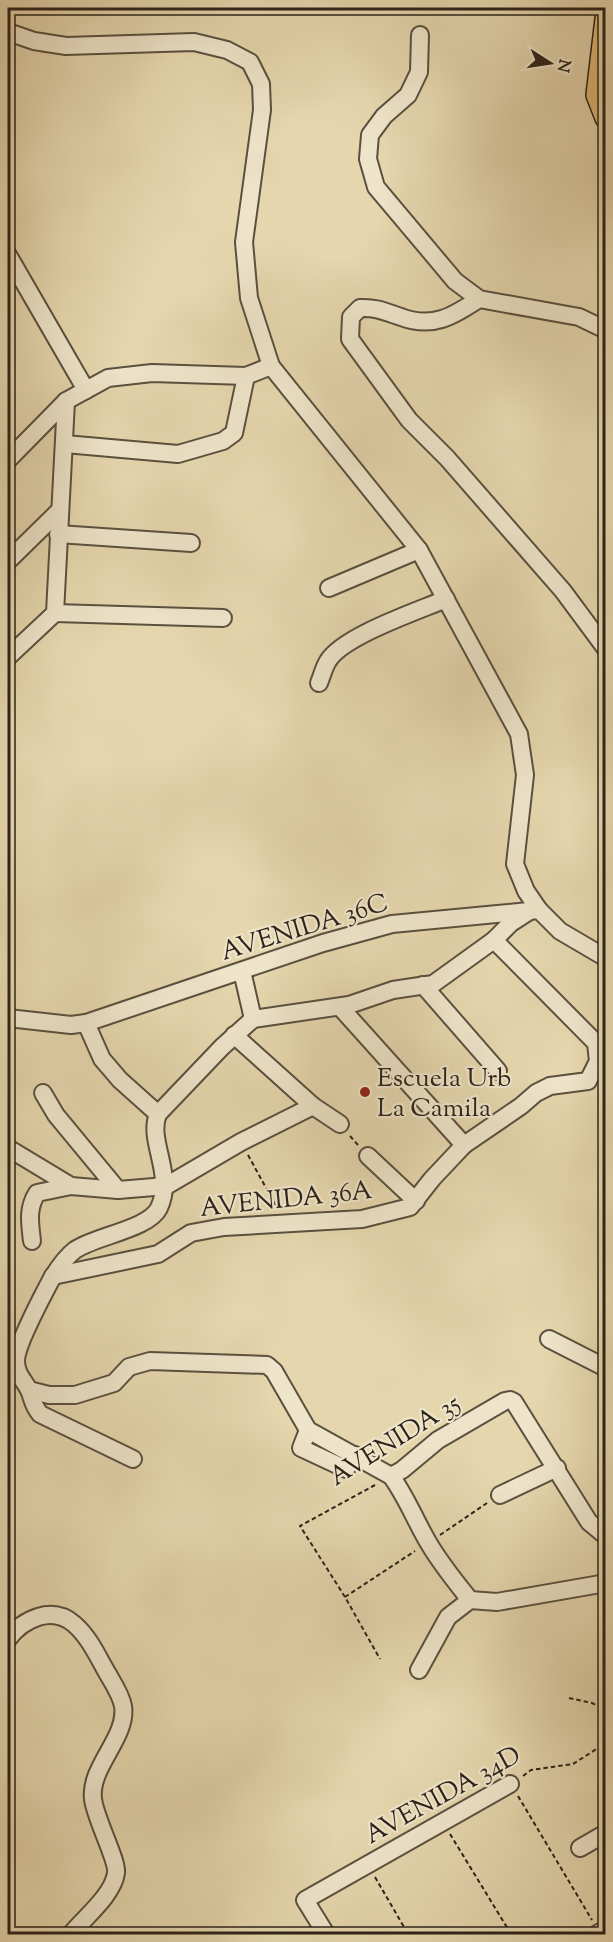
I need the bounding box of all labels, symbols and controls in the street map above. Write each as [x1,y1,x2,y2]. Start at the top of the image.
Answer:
north arrow [520,33,580,93]
text: N [550,57,575,74]
street label: AVENIDA 36C [216,885,393,971]
place label: Escuela Urb La Camila [377,1061,511,1128]
marker: Escuela Urb La Camila [358,1085,372,1099]
street label: AVENIDA 36A [198,1173,374,1228]
street label: AVENIDA 35 [322,1386,468,1496]
street label: AVENIDA 34D [358,1738,528,1854]

